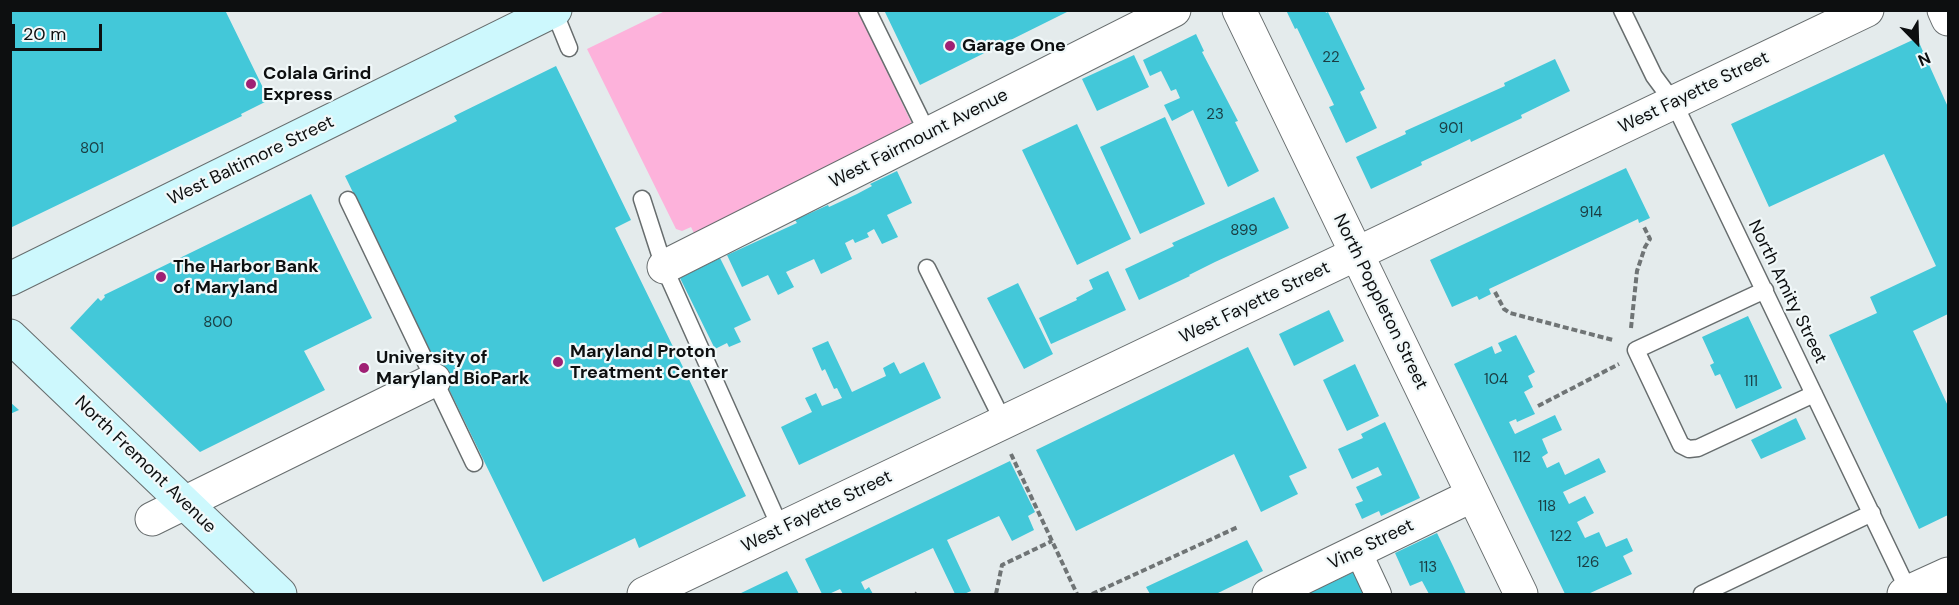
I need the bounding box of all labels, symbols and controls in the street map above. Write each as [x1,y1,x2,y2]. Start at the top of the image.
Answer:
scale bar [15,12,105,50]
north arrow [1887,12,1947,72]
text: 20 m [23,22,66,46]
place label: Garage One [962,35,1066,57]
marker: Garage One [943,39,957,53]
street label: West Fayette Street [1615,47,1773,139]
text: N [1915,47,1934,71]
house number: 22 [1322,49,1340,67]
place label: Colala Grind Express [263,63,371,106]
marker: Colala Grind Express [244,77,258,91]
street label: West Fairmount Avenue [826,85,1012,193]
house number: 23 [1206,106,1224,124]
street label: West Baltimore Street [164,111,338,211]
house number: 901 [1439,120,1463,138]
house number: 801 [80,140,104,158]
house number: 914 [1580,204,1602,222]
street label: North Poppleton Street [1328,211,1432,393]
street label: North Amity Street [1743,217,1831,367]
house number: 899 [1230,222,1258,240]
place label: The Harbor Bank of Maryland [173,256,319,298]
street label: West Fayette Street [1176,257,1334,349]
marker: The Harbor Bank of Maryland [154,270,168,284]
house number: 800 [203,314,233,332]
place label: Maryland Proton Treatment Center [570,341,728,384]
place label: University of Maryland BioPark [376,347,529,389]
marker: Maryland Proton Treatment Center [551,355,565,369]
marker: University of Maryland BioPark [357,361,371,375]
house number: 104 [1484,371,1508,389]
house number: 111 [1744,373,1758,391]
street label: North Fremont Avenue [70,392,220,538]
house number: 112 [1513,449,1531,467]
street label: West Fayette Street [738,466,896,558]
house number: 118 [1538,498,1556,516]
street label: Vine Street [1325,515,1417,575]
house number: 122 [1550,528,1572,546]
house number: 126 [1577,554,1599,572]
house number: 113 [1419,559,1437,577]

